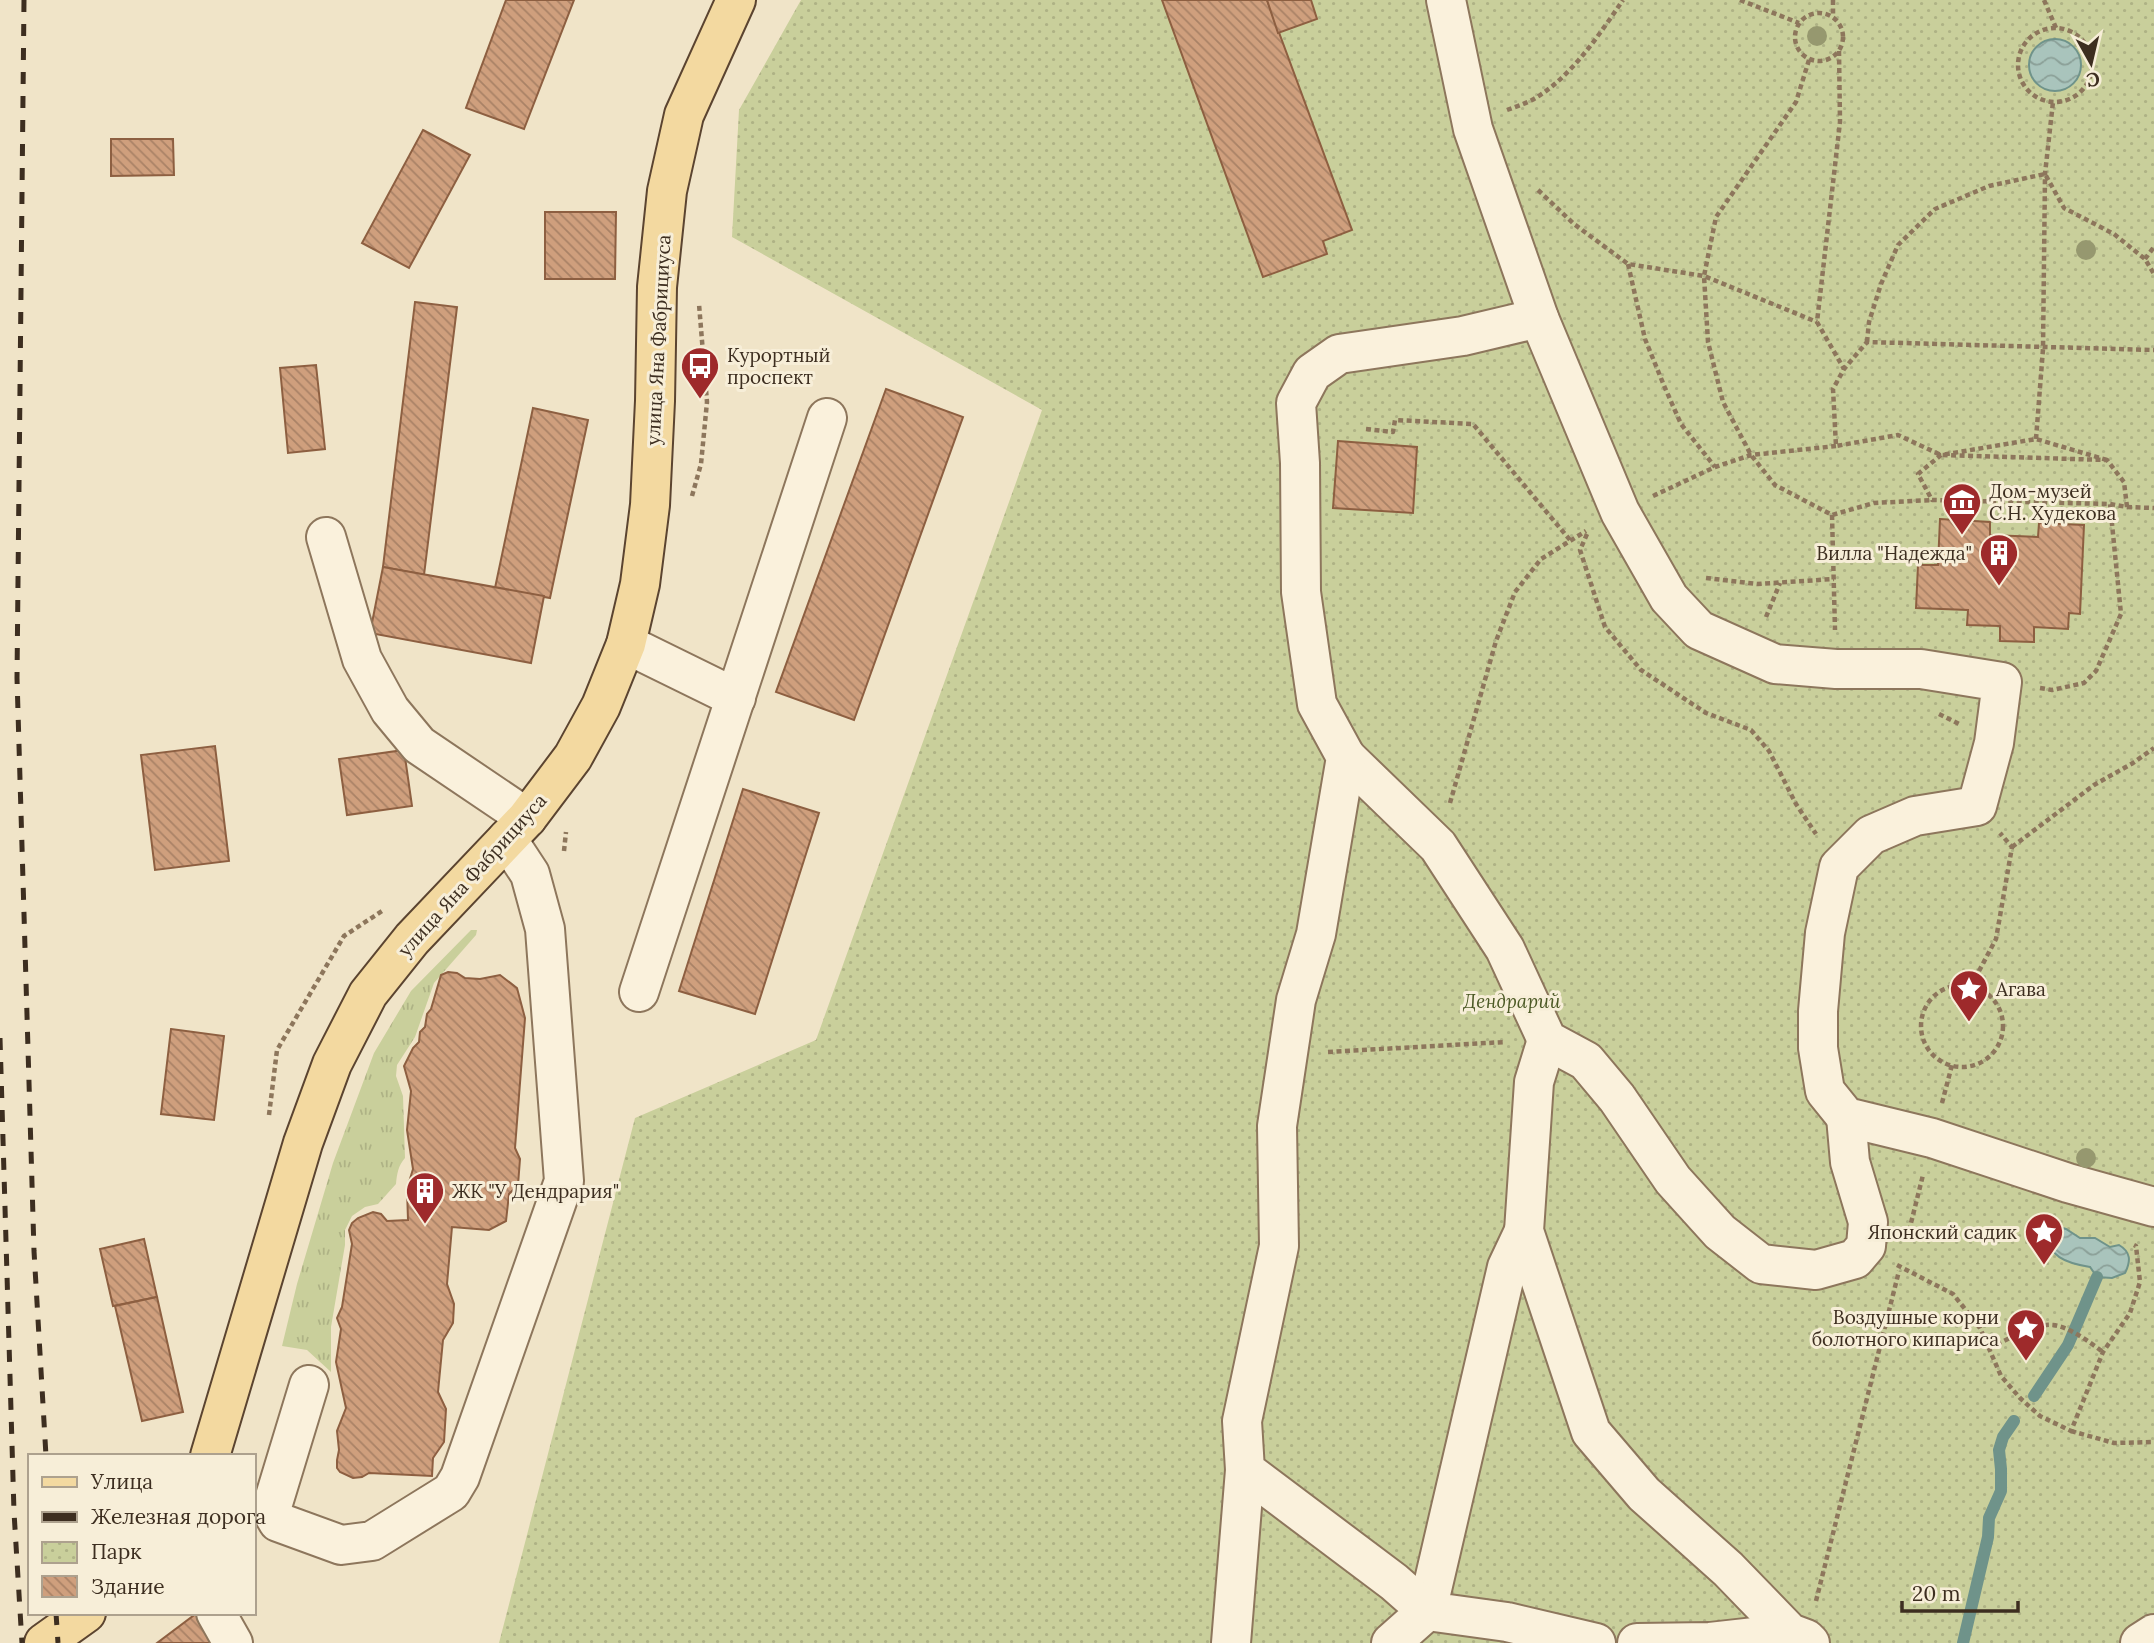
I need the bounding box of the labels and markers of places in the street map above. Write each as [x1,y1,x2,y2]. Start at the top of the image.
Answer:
place label: Курортный проспект [727,343,831,389]
bus stop icon: Курортный проспект [679,345,721,400]
place label: Дом-музей С.Н. Худекова [1989,479,2116,525]
museum icon: Дом-музей С.Н. Худекова [1941,481,1983,536]
building icon: Вилла "Надежда" [1978,532,2020,587]
place label: Вилла "Надежда" [1816,541,1972,565]
place icon: Агава [1948,968,1990,1023]
place label: Агава [1995,977,2046,1001]
building icon: ЖК "У Дендрария" [404,1170,446,1225]
place label: ЖК "У Дендрария" [452,1179,619,1203]
place icon: Японский садик [2023,1211,2065,1266]
place label: Японский садик [1867,1220,2018,1244]
place label: Воздушные корни болотного кипариса [1812,1305,1999,1351]
place icon: Воздушные корни болотного кипариса [2005,1307,2047,1362]

